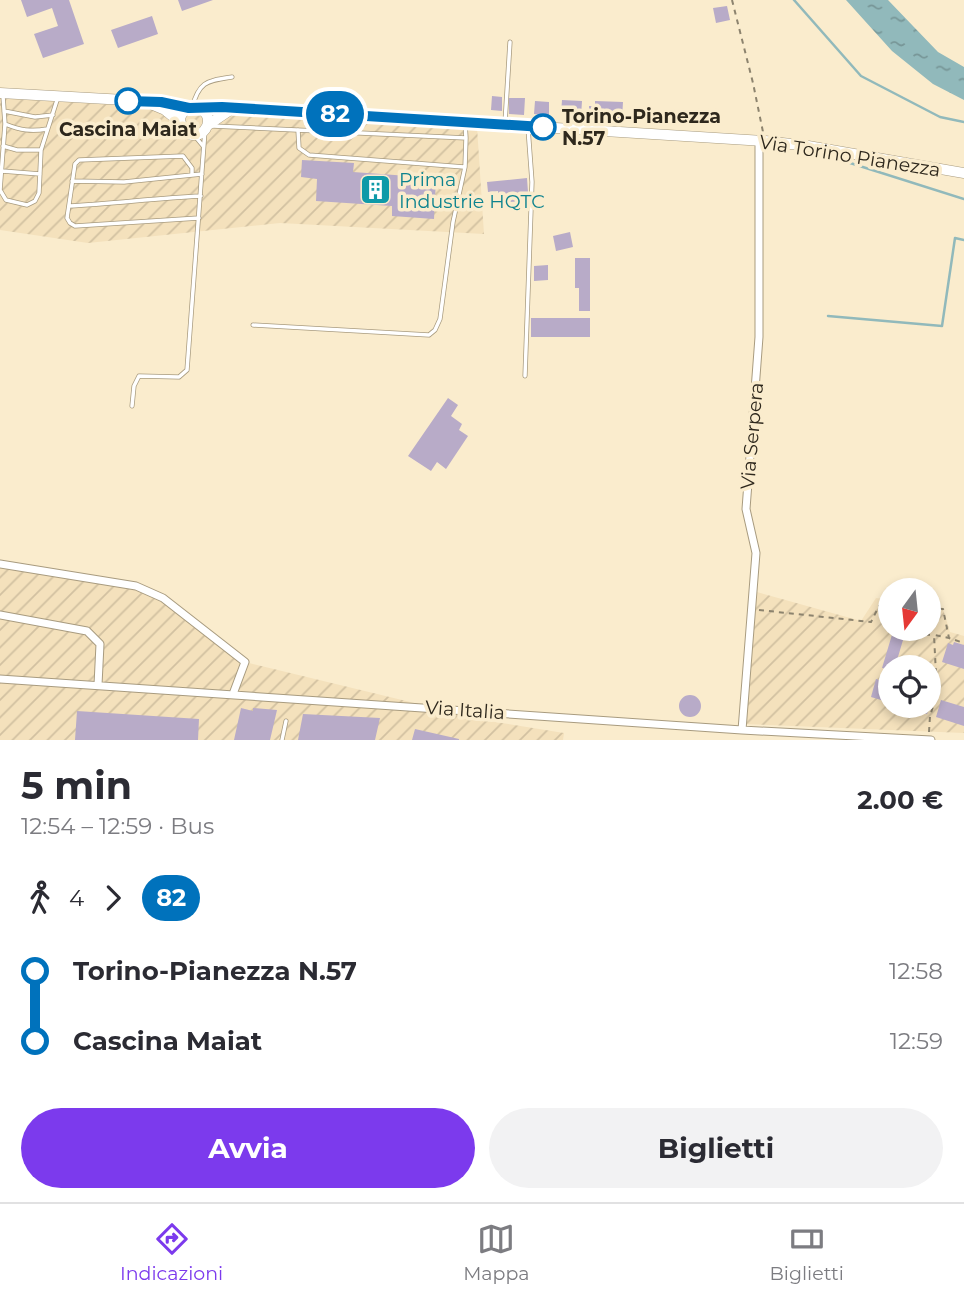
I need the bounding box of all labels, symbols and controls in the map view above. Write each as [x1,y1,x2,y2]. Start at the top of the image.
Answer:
marker: Cascina Maiat [115,88,141,114]
line badge: 82 [304,91,366,137]
text: 82 [320,99,350,128]
place label: Torino-Pianezza N.57 [562,105,721,150]
marker: Torino-Pianezza N.57 [530,114,556,140]
place label: Cascina Maiat [59,118,197,141]
street label: Via Torino Pianezza [758,130,942,182]
place label: Prima Industrie HQTC [399,168,545,213]
building icon: Prima Industrie HQTC [359,173,393,207]
street label: Via Serpera [736,382,768,490]
north arrow [878,578,942,640]
map controls [878,578,941,718]
button: locate [878,655,941,718]
street label: Via Italia [424,696,506,724]
text: 5 min [21,762,132,809]
text: 2.00 € [857,784,943,816]
text: 12:54 – 12:59 · Bus [21,812,214,840]
icon: walk [21,879,59,917]
icon: forward [94,879,132,917]
text: 82 [156,883,186,912]
text: 4 [69,884,84,912]
text: Torino-Pianezza N.57 [73,955,357,987]
text: 12:58 [889,957,943,985]
text: Cascina Maiat [73,1025,262,1057]
text: 12:59 [890,1027,943,1055]
button: Avvia [21,1108,475,1188]
button: Biglietti [489,1108,943,1188]
tab: Indicazioni [120,1220,223,1285]
tab: Mappa [463,1220,529,1285]
tab: Biglietti [770,1220,844,1285]

